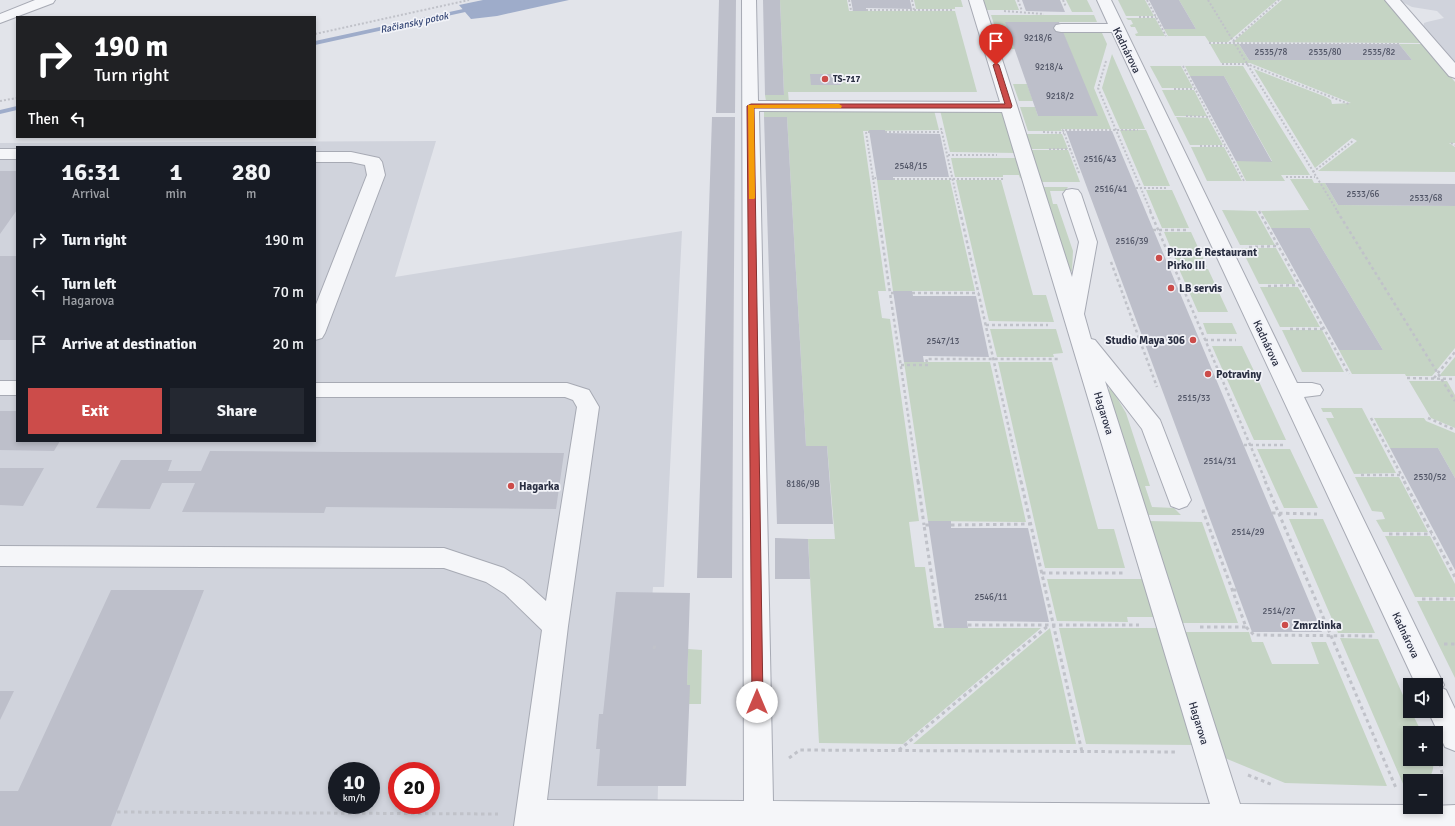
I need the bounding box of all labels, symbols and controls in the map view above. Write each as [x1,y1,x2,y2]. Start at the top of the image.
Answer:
water label: Račiansky potok [379,10,450,36]
pin [979,24,1013,65]
street label: Kadnárova [1110,25,1143,76]
text: 190 m [94,30,168,64]
icon: arrive [985,30,1007,52]
icon: right [28,32,80,84]
house number: 9218/6 [1024,33,1052,44]
house number: 2535/78 [1255,47,1288,58]
house number: 2535/80 [1309,47,1342,58]
house number: 2535/82 [1363,47,1396,58]
house number: 9218/4 [1035,62,1063,73]
text: Turn right [94,64,169,86]
marker: TS-717 [820,74,830,84]
place label: TS-717 [833,74,860,85]
house number: 9218/2 [1046,91,1074,102]
icon: left [67,108,89,130]
text: Then [28,110,59,128]
house number: 2516/43 [1084,154,1117,165]
text: 16:31 [61,157,120,187]
text: 1 [170,157,182,187]
text: 280 [232,157,271,187]
house number: 2548/15 [895,161,928,172]
house number: 2516/41 [1095,184,1128,195]
text: Arrival [72,186,109,202]
text: min [166,186,187,202]
text: m [246,186,256,202]
house number: 2533/66 [1347,189,1380,200]
house number: 2533/68 [1410,193,1443,204]
icon: right [28,229,50,251]
text: Turn right [62,231,127,249]
text: 190 m [264,231,304,249]
house number: 2516/39 [1116,236,1149,247]
place label: Pizza & Restaurant Pirko III [1167,246,1257,272]
marker: Pizza & Restaurant Pirko III [1154,253,1164,263]
text: Turn left [62,275,116,293]
icon: left [28,281,50,303]
place label: LB servis [1179,282,1222,295]
text: 70 m [273,283,304,301]
marker: LB servis [1166,283,1176,293]
text: Hagarova [62,293,114,309]
street label: Kadnárova [1250,318,1283,369]
icon: arrive [28,333,50,355]
place label: Studio Maya 306 [1105,334,1185,347]
text: Arrive at destination [62,335,197,353]
text: 20 m [273,335,304,353]
marker: Studio Maya 306 [1188,335,1198,345]
house number: 2547/13 [927,336,960,347]
place label: Potraviny [1216,368,1262,381]
marker: Potraviny [1203,369,1213,379]
button: Exit [28,388,162,434]
button: Share [170,388,304,434]
street label: Hagarova [1091,390,1116,437]
house number: 2515/33 [1178,393,1211,404]
house number: 2514/31 [1204,456,1237,467]
house number: 2530/52 [1414,472,1447,483]
house number: 8186/9B [786,479,820,490]
place label: Hagarka [519,480,560,493]
marker: Hagarka [506,481,516,491]
house number: 2514/29 [1232,527,1265,538]
house number: 2546/11 [975,592,1008,603]
house number: 2514/27 [1263,606,1296,617]
street label: Kadnárova [1389,610,1422,661]
place label: Zmrzlinka [1293,619,1342,632]
marker: Zmrzlinka [1280,620,1290,630]
map controls [1403,678,1443,814]
button: sound [1403,678,1443,718]
position arrow [736,681,778,723]
street label: Hagarova [1186,700,1211,747]
button: + [1403,726,1443,766]
speed limit sign: 20 [388,762,440,814]
text: 10 [343,770,365,795]
button: − [1403,774,1443,814]
text: km/h [343,792,365,804]

